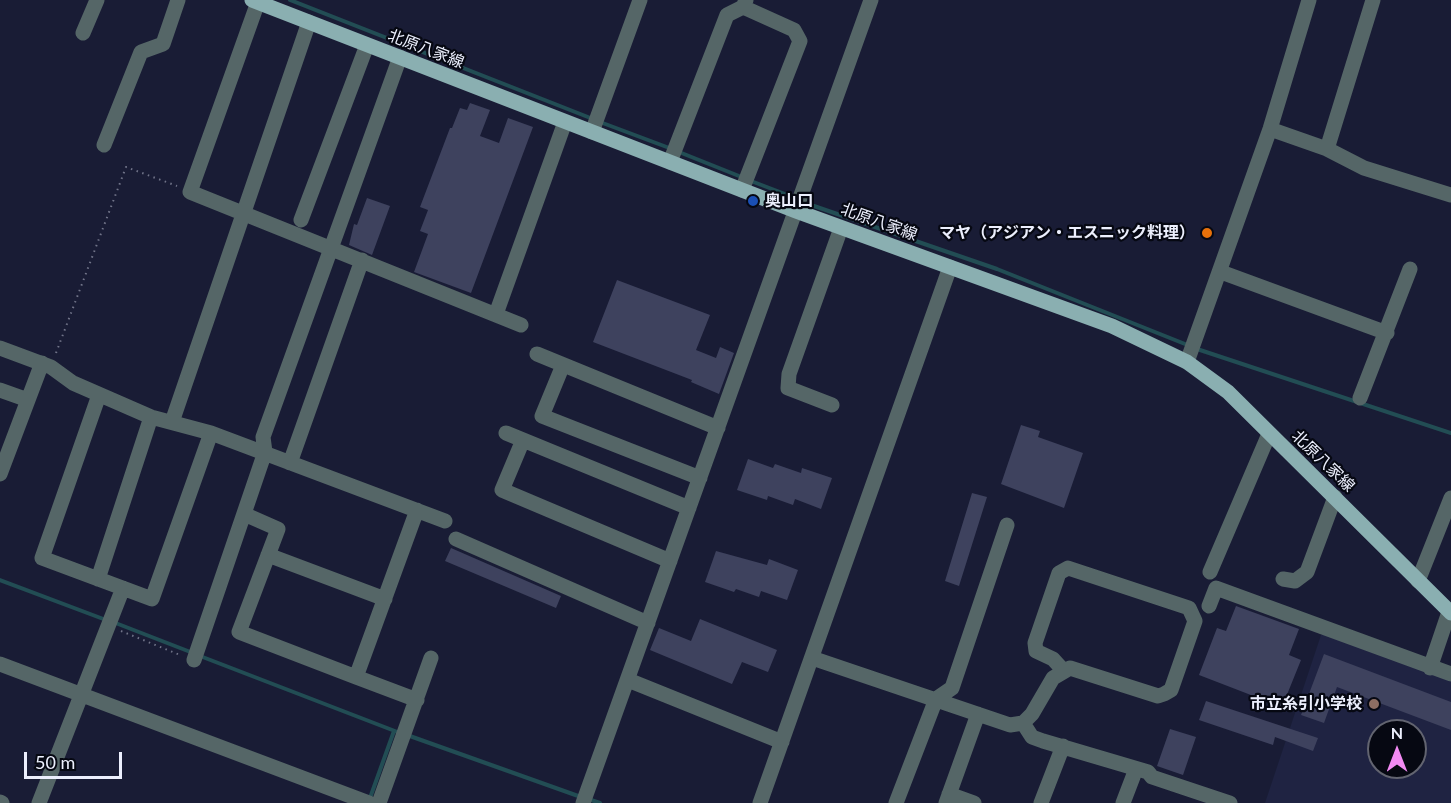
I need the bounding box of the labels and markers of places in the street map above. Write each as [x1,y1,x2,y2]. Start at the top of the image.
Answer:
place label: 奥山口 [765,191,813,211]
marker: 奥山口 [746,194,760,208]
place label: マヤ（アジアン・エスニック料理） [939,223,1195,243]
marker: マヤ（アジアン・エスニック料理） [1200,226,1214,240]
place label: 市立糸引小学校 [1250,694,1362,714]
marker: 市立糸引小学校 [1367,697,1381,711]

